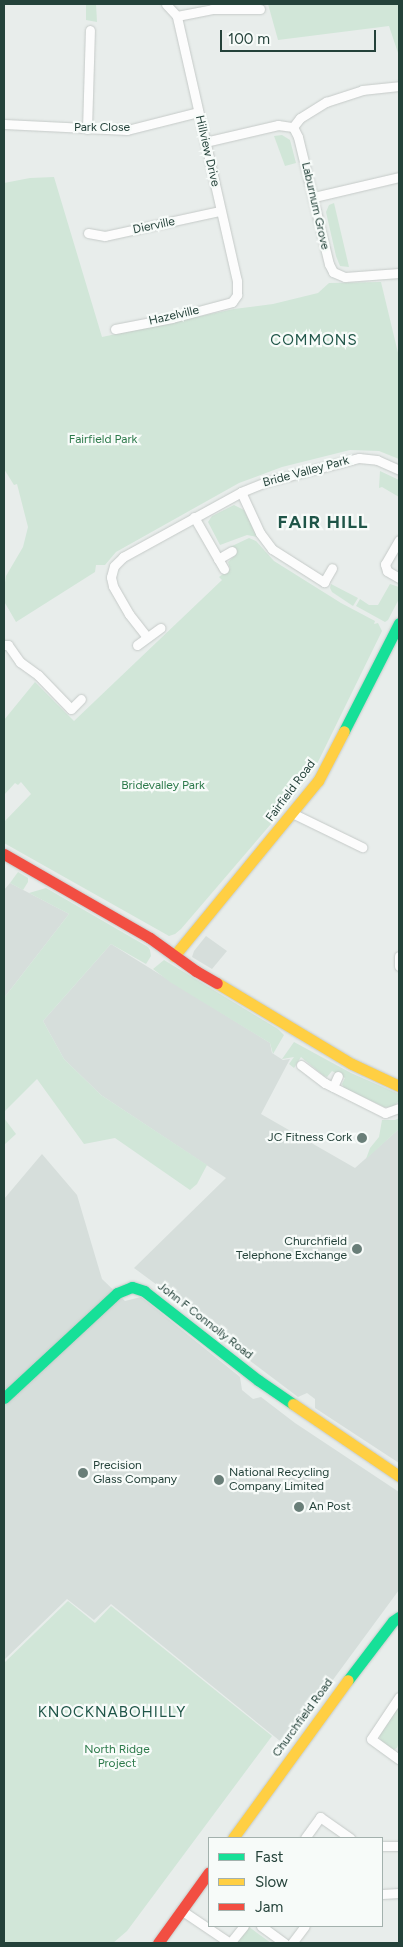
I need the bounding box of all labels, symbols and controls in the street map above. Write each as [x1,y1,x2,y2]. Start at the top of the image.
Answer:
scale bar [223,20,379,52]
text: 100 m [228,30,270,48]
street label: Hillview Drive [192,114,222,188]
street label: Park Close [74,121,130,135]
street label: Laburnum Grove [298,161,332,251]
street label: Dierville [132,215,176,237]
street label: Hazelville [147,303,201,329]
district label: COMMONS [269,332,359,350]
park label: Fairfield Park [69,433,137,447]
street label: Bride Valley Park [261,454,351,490]
district label: FAIR HILL [276,511,370,533]
street label: Fairfield Road [263,757,319,825]
park label: Bridevalley Park [121,779,205,793]
place label: JC Fitness Cork [267,1131,352,1145]
marker: JC Fitness Cork [356,1132,368,1144]
place label: Churchfield Telephone Exchange [236,1235,347,1263]
marker: Churchfield Telephone Exchange [351,1243,363,1255]
street label: John F Connolly Road [154,1279,256,1363]
place label: Precision Glass Company [93,1459,177,1487]
place label: National Recycling Company Limited [229,1466,329,1494]
marker: Precision Glass Company [77,1467,89,1479]
marker: National Recycling Company Limited [213,1474,225,1486]
place label: An Post [309,1500,351,1514]
marker: An Post [293,1501,305,1513]
street label: Churchfield Road [270,1676,336,1760]
district label: KNOCKNABOHILLY [36,1704,188,1722]
park label: North Ridge Project [84,1743,150,1771]
legend [208,1837,383,1927]
text: Fast [255,1848,283,1866]
text: Slow [255,1873,288,1891]
text: Jam [255,1898,283,1916]

